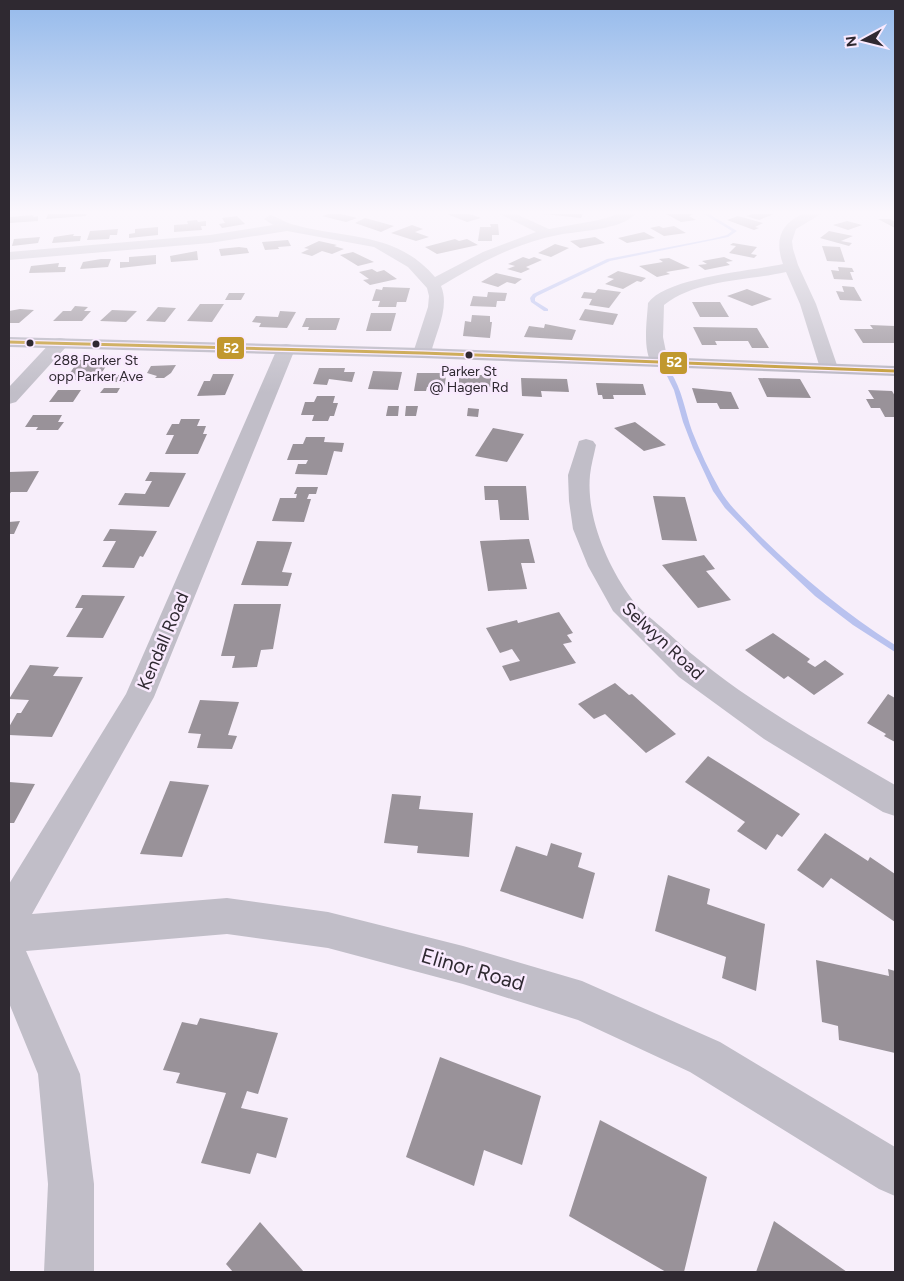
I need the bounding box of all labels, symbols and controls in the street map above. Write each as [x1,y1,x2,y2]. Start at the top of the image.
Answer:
north arrow [839,15,889,65]
text: N [842,35,861,48]
line badge: 52 [216,336,245,360]
unlabelled marker [25,338,35,348]
marker: 288 Parker St opp Parker Ave [91,339,101,349]
text: 52 [223,340,239,357]
marker: Parker St @ Hagen Rd [464,350,474,360]
line badge: 52 [659,351,688,375]
place label: 288 Parker St opp Parker Ave [49,352,144,385]
text: 52 [666,354,682,371]
place label: Parker St @ Hagen Rd [429,363,509,396]
street label: Kendall Road [133,589,193,693]
street label: Selwyn Road [617,597,709,685]
street label: Elinor Road [418,942,528,996]

